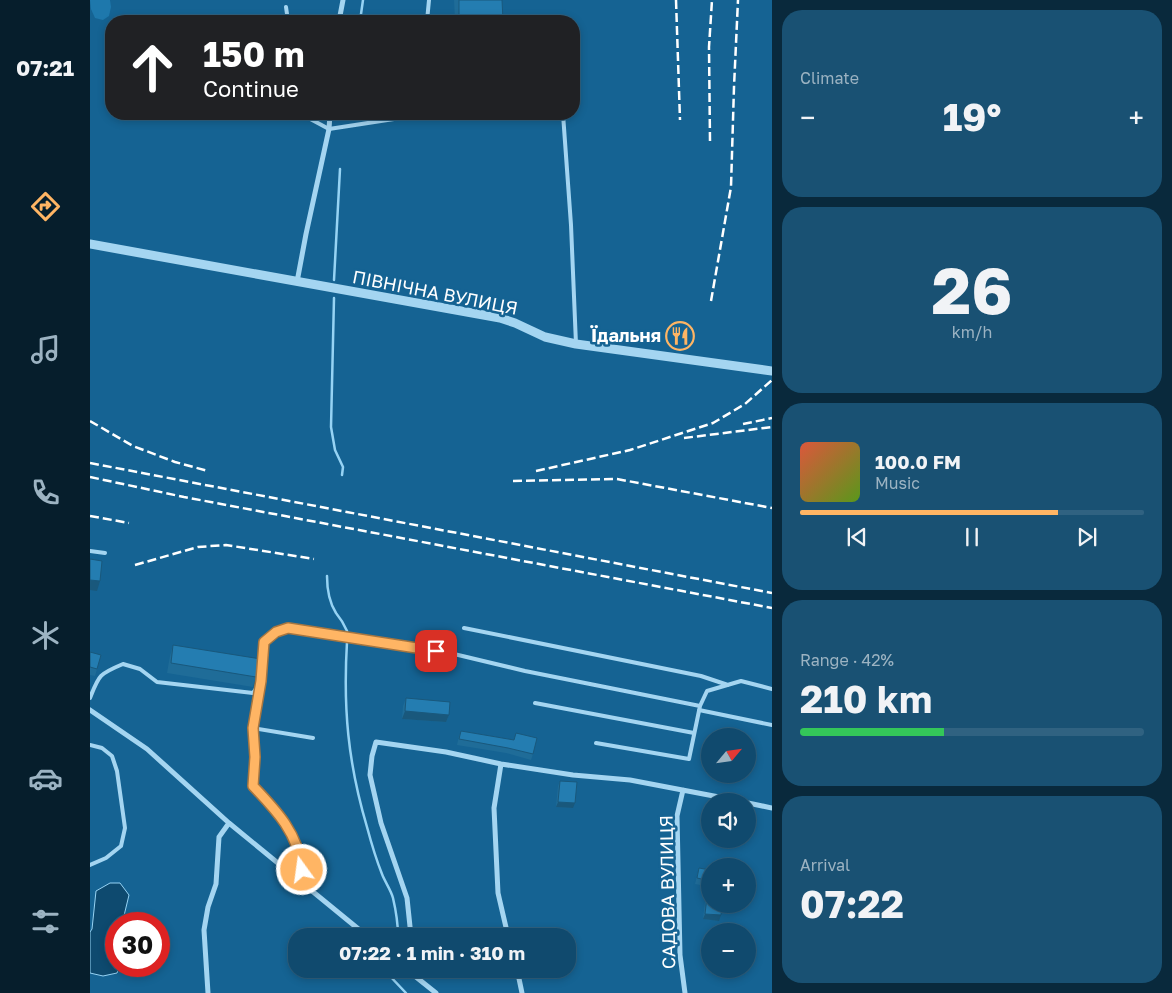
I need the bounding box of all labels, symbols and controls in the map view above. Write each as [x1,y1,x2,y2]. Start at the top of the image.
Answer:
text: 150 m [203,33,305,75]
icon: ahead [120,35,185,100]
text: 07:21 [16,54,74,81]
text: Climate [800,68,859,88]
text: Continue [203,75,299,102]
text: 19° [943,94,1001,139]
text: − [800,101,815,134]
text: + [1129,101,1144,134]
icon: directions [28,189,63,224]
text: 26 [932,250,1012,328]
street label: ПІВНІЧНА ВУЛИЦЯ [351,265,520,319]
restaurant icon: Їдальня [665,321,695,351]
text: km/h [952,322,992,342]
place label: Їдальня [590,324,661,346]
icon: music [28,332,63,367]
text: 100.0 FM [875,450,961,473]
text: Music [875,473,920,493]
icon: phone [28,475,63,510]
icon: previous [843,523,871,551]
icon: pause [958,523,986,551]
icon: next [1073,523,1101,551]
icon: climate [28,618,63,653]
pin [415,630,457,672]
icon: arrive [422,637,450,665]
text: Range · 42% [800,650,894,670]
text: 210 km [800,676,932,721]
north arrow [701,728,756,782]
map controls [701,728,756,978]
icon: car [28,761,63,796]
button: sound [701,793,756,848]
street label: САДОВА ВУЛИЦЯ [655,815,679,969]
position arrow [275,843,327,895]
text: Arrival [800,855,850,875]
button: + [701,858,756,913]
text: 07:22 [800,881,904,926]
icon: filters [28,904,63,939]
speed limit sign: 30 [105,912,170,977]
button: − [701,923,756,978]
text: 07:22 · 1 min · 310 m [339,941,525,964]

